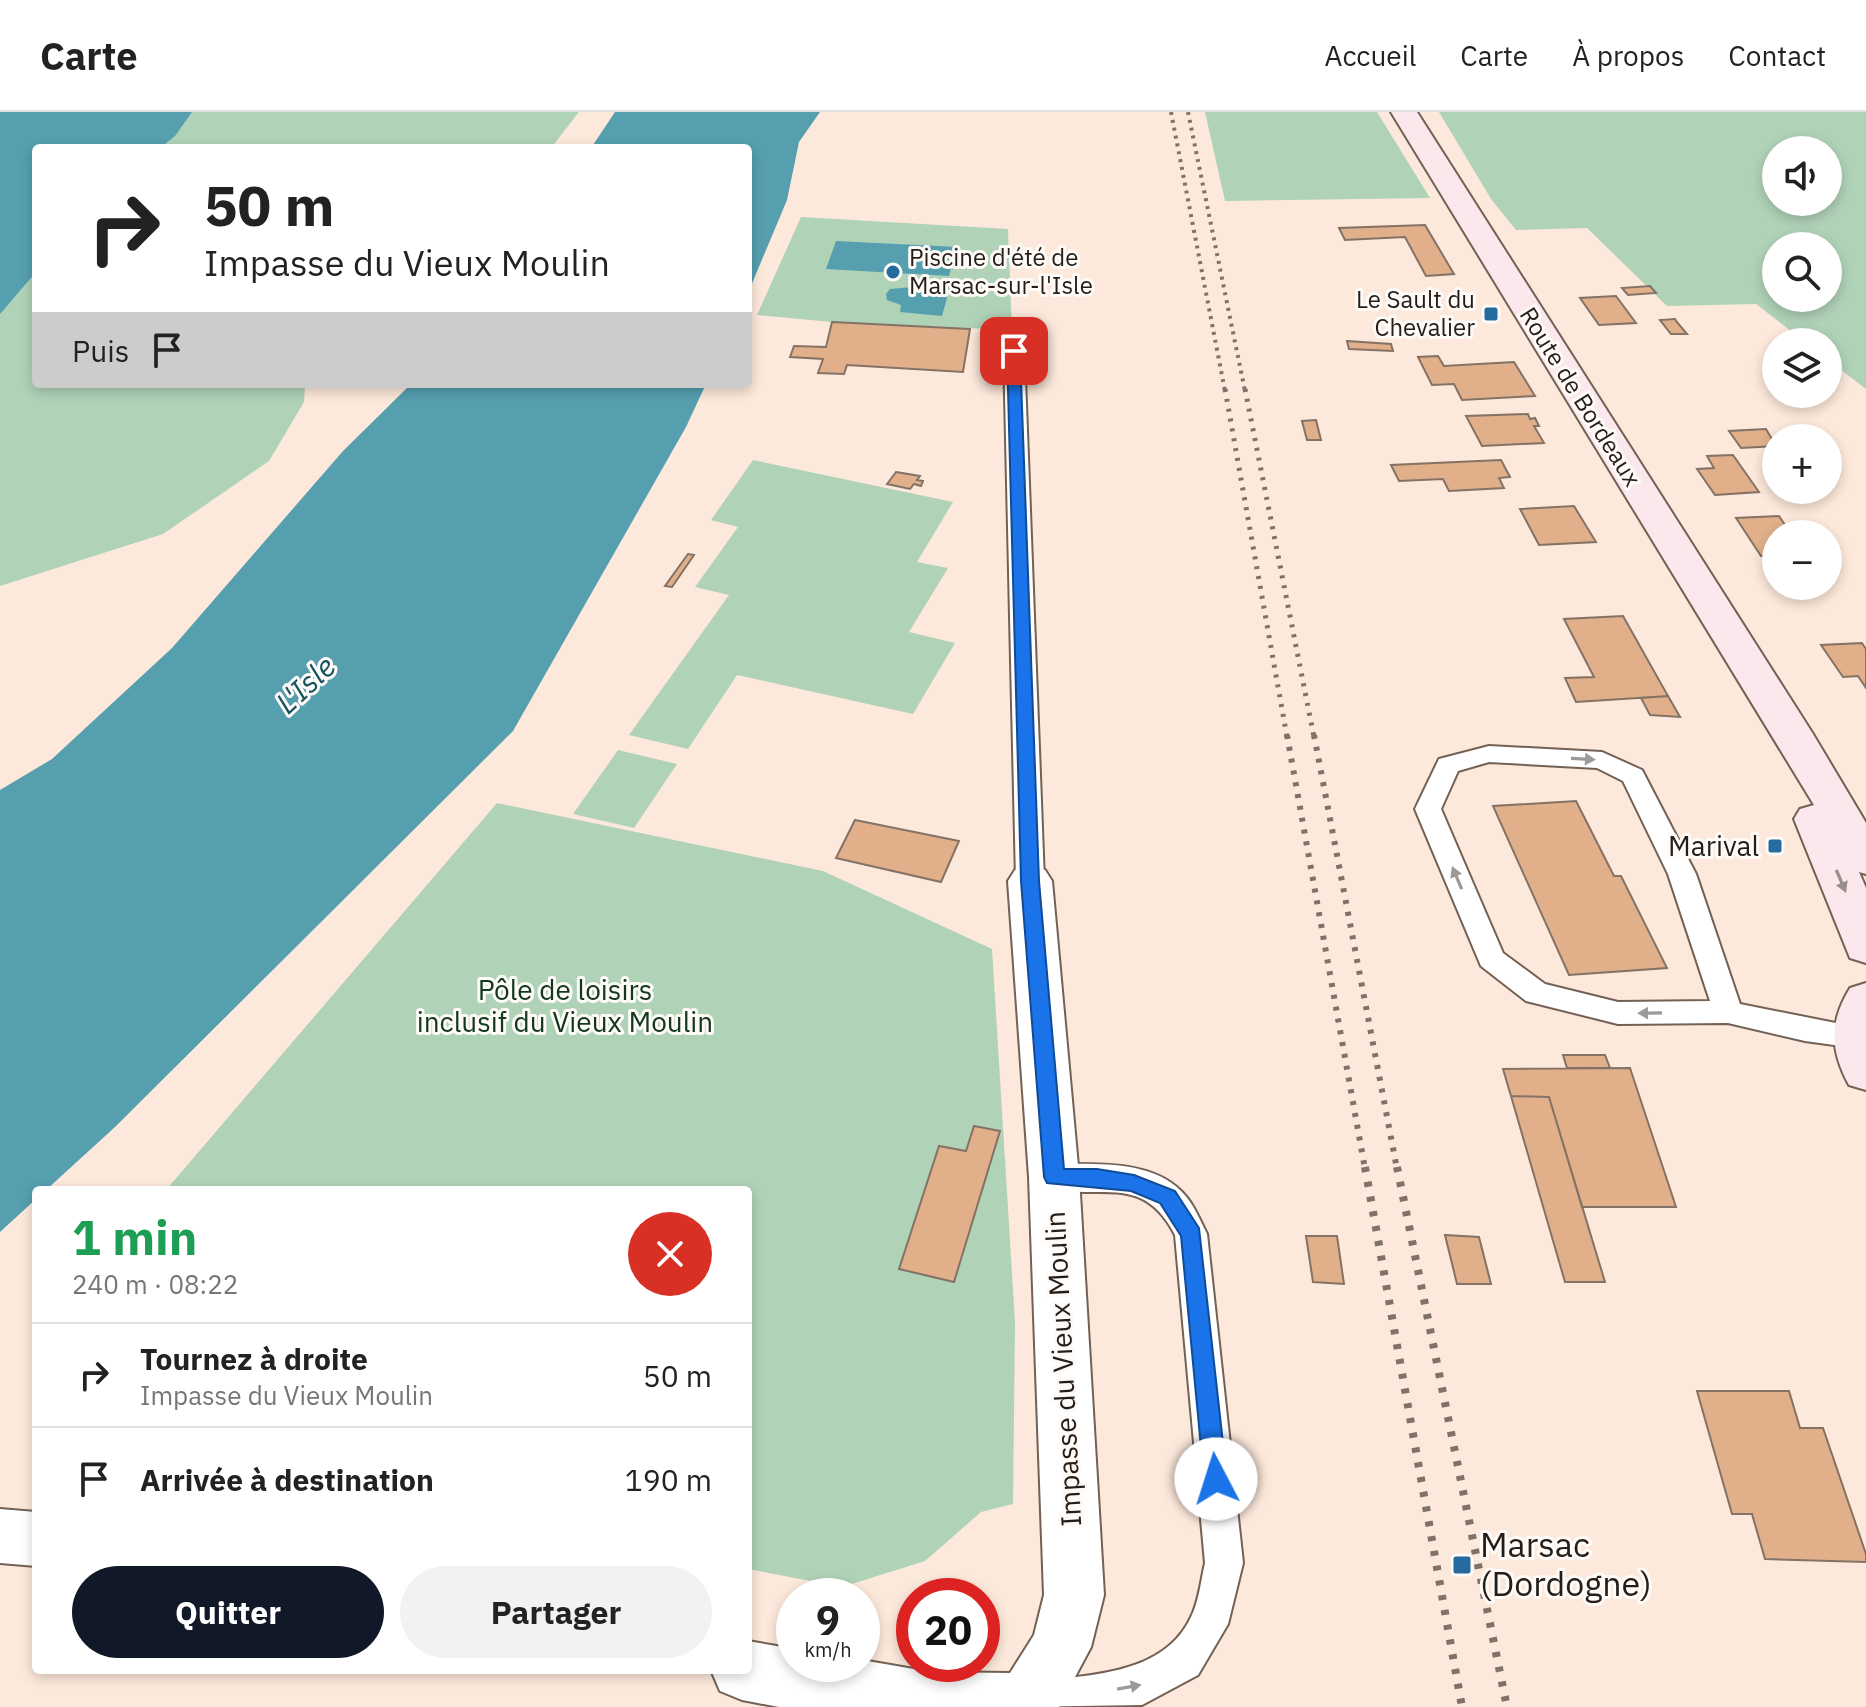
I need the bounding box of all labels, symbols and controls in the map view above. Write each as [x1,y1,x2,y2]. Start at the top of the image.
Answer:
text: Carte [40,31,138,80]
text: Accueil [1324,37,1416,74]
text: Carte [1460,37,1528,74]
text: À propos [1572,37,1684,74]
text: Contact [1728,37,1826,74]
map controls [1762,136,1842,600]
button: sound [1762,136,1842,216]
text: 50 m [204,169,334,241]
icon: right [72,176,176,280]
button: search [1762,232,1842,312]
text: Impasse du Vieux Moulin [204,239,610,286]
place label: Piscine d'été de Marsac-sur-l'Isle [909,241,1093,301]
marker: Piscine d'été de Marsac-sur-l'Isle [884,263,902,281]
place label: Le Sault du Chevalier [1356,283,1475,343]
street label: Route de Bordeaux [1513,301,1649,492]
marker: Le Sault du Chevalier [1482,305,1500,323]
pin [980,317,1048,385]
icon: arrive [145,328,189,372]
button: layers [1762,328,1842,408]
icon: arrive [992,329,1036,373]
text: Puis [72,331,129,370]
button: + [1762,424,1842,504]
button: − [1762,520,1842,600]
water label: L'Isle [267,647,343,721]
one-way arrow [1571,753,1596,766]
place label: Marival [1668,827,1759,864]
marker: Marival [1766,837,1784,855]
one-way arrow [1450,866,1463,890]
one-way arrow [1835,869,1848,893]
park label: Pôle de loisirs inclusif du Vieux Moulin [417,971,713,1040]
one-way arrow [1637,1006,1662,1019]
text: 1 min [72,1206,197,1268]
street label: Impasse du Vieux Moulin [1036,1210,1089,1528]
button: close [628,1212,712,1296]
text: 240 m · 08:22 [72,1267,238,1301]
text: Tournez à droite [140,1339,368,1378]
icon: right [72,1353,116,1397]
text: 50 m [643,1356,712,1395]
text: Impasse du Vieux Moulin [140,1378,433,1412]
position arrow [1174,1437,1258,1521]
icon: arrive [72,1457,116,1501]
text: Arrivée à destination [140,1460,434,1499]
text: 190 m [625,1460,712,1499]
place label: Marsac (Dordogne) [1480,1522,1652,1605]
marker: Marsac (Dordogne) [1451,1554,1473,1576]
button: Quitter [72,1566,384,1658]
button: Partager [400,1566,712,1658]
speed limit sign: 20 [896,1578,1000,1682]
text: 9 [816,1594,840,1646]
text: km/h [804,1636,852,1663]
one-way arrow [1116,1680,1141,1693]

